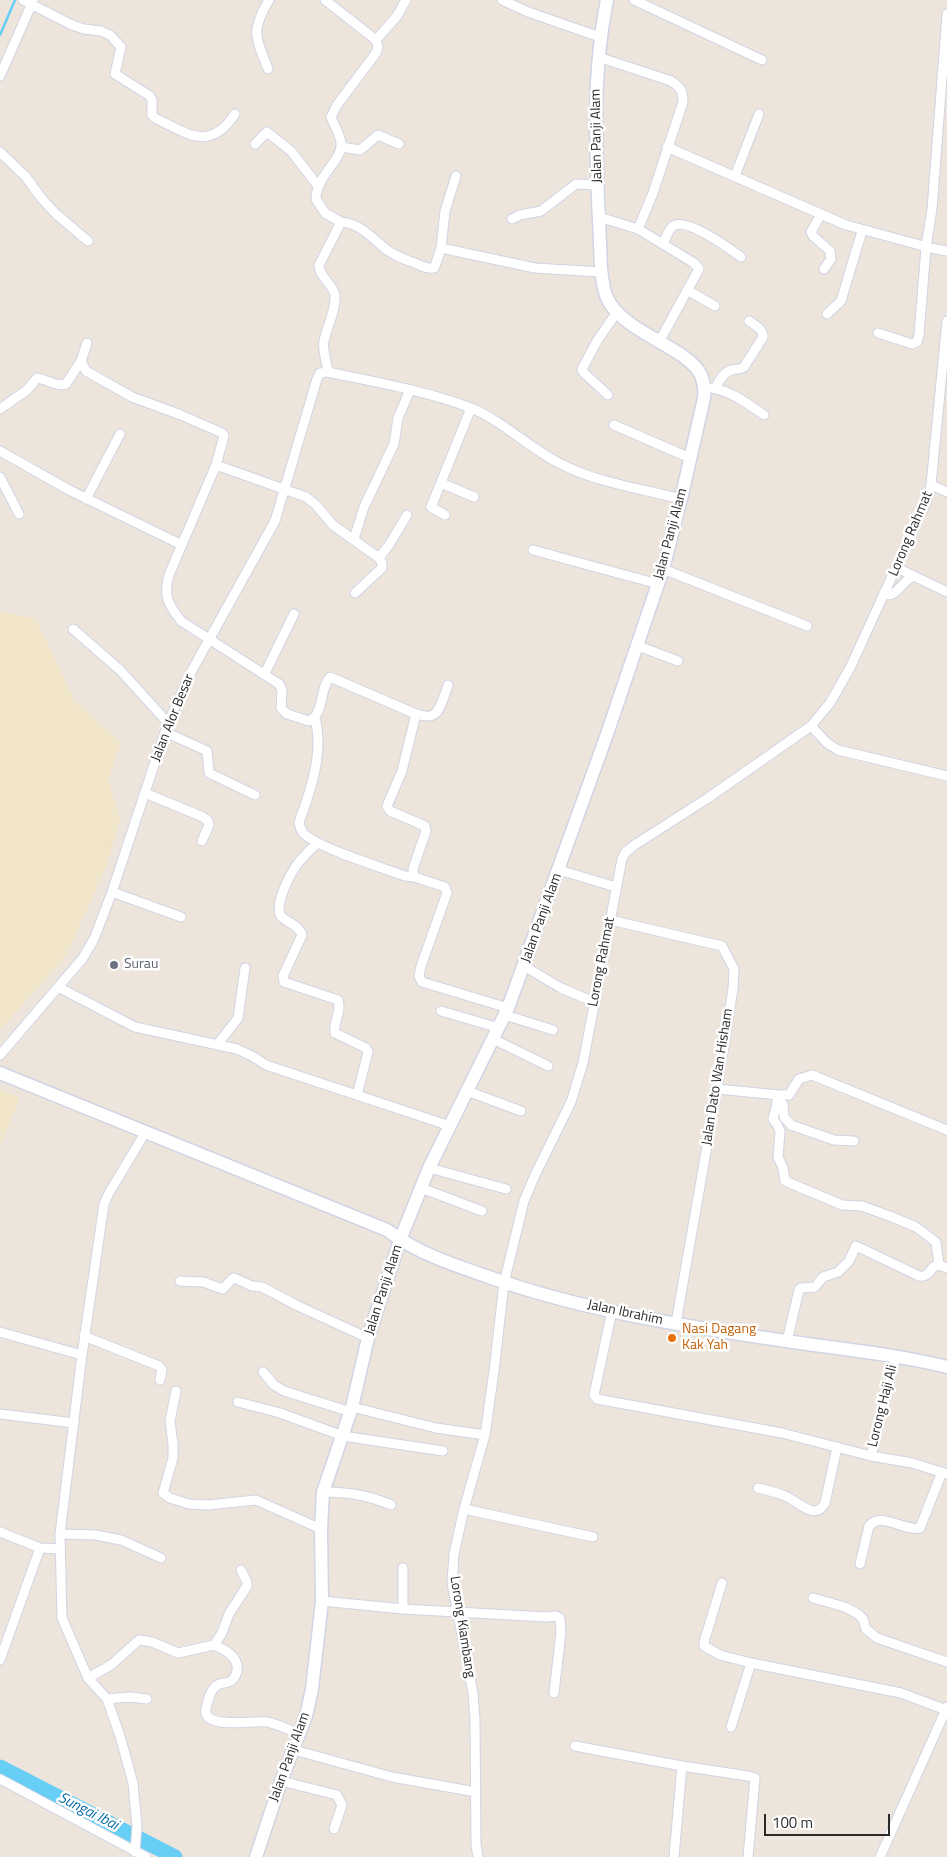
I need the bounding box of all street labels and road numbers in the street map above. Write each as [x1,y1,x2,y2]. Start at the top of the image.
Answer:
street label: Jalan Panji Alam [588,89,606,183]
street label: Jalan Panji Alam [651,486,691,582]
street label: Lorong Rahmat [886,489,936,579]
street label: Jalan Alor Besar [148,672,198,764]
street label: Jalan Panji Alam [518,871,566,965]
street label: Lorong Rahmat [585,916,619,1008]
street label: Jalan Dato Wan Hisham [699,1007,737,1147]
street label: Jalan Panji Alam [361,1243,407,1337]
street label: Jalan Ibrahim [586,1297,664,1329]
street label: Lorong Haji Ali [865,1363,901,1449]
street label: Lorong Kiambang [446,1575,478,1679]
street label: Jalan Panji Alam [266,1710,314,1804]

